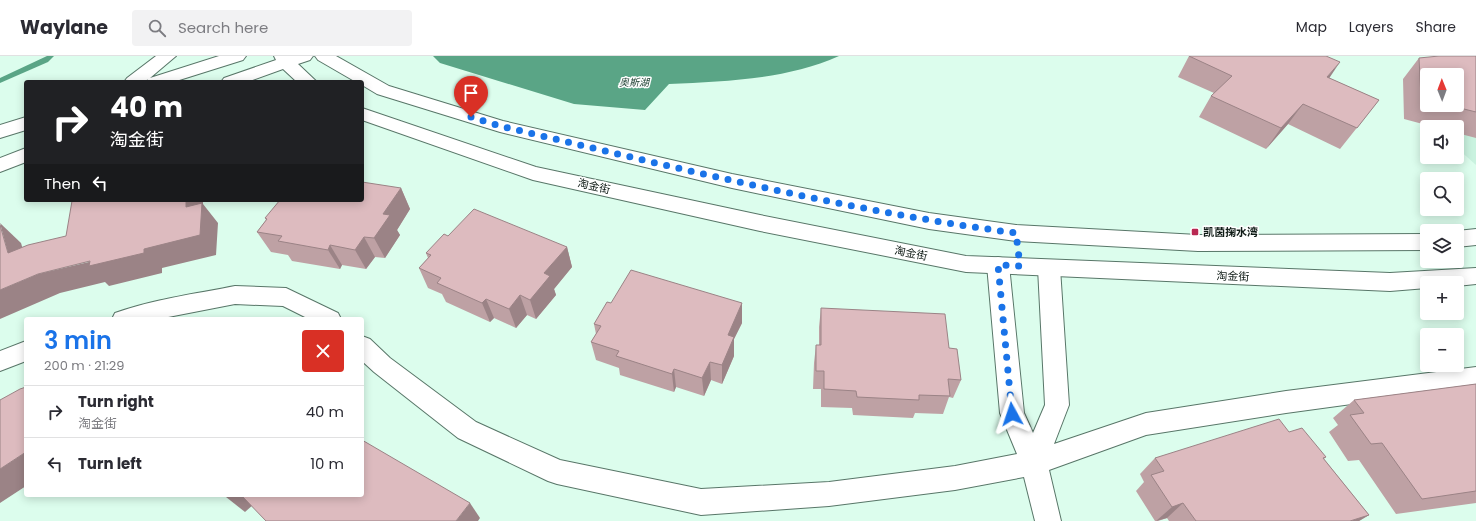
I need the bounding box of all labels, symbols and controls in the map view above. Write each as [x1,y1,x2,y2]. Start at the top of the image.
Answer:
search box [132,10,412,46]
text: Waylane [20,14,108,41]
icon: search [146,17,168,39]
text: Search here [178,17,268,38]
text: Map [1296,17,1327,37]
text: Layers [1349,17,1393,37]
text: Share [1415,17,1456,37]
north arrow [1420,68,1464,112]
map controls [1420,68,1464,372]
water label: 奥斯湖 [619,75,651,90]
pin [454,76,488,117]
icon: arrive [460,82,482,104]
text: 40 m [110,88,183,127]
icon: right [44,96,96,148]
button: sound [1420,120,1464,164]
text: 淘金街 [110,127,164,152]
icon: left [89,172,111,194]
button: search [1420,172,1464,216]
text: Then [44,173,81,194]
street label: 淘金街 [576,174,612,198]
place label: 凯茵掬水湾 [1203,224,1258,240]
button: layers [1420,224,1464,268]
marker: 凯茵掬水湾 [1190,227,1200,237]
street label: 淘金街 [893,242,929,264]
street label: 淘金街 [1216,267,1250,285]
button: + [1420,276,1464,320]
text: 3 min [44,324,112,357]
button: − [1420,328,1464,372]
button: close [302,330,344,372]
text: 200 m · 21:29 [44,356,124,375]
text: Turn right [78,391,154,412]
position arrow [991,393,1033,435]
icon: right [44,401,66,423]
text: 40 m [306,401,344,422]
text: 淘金街 [78,414,117,433]
icon: left [44,453,66,475]
text: Turn left [78,453,142,474]
text: 10 m [310,453,344,474]

